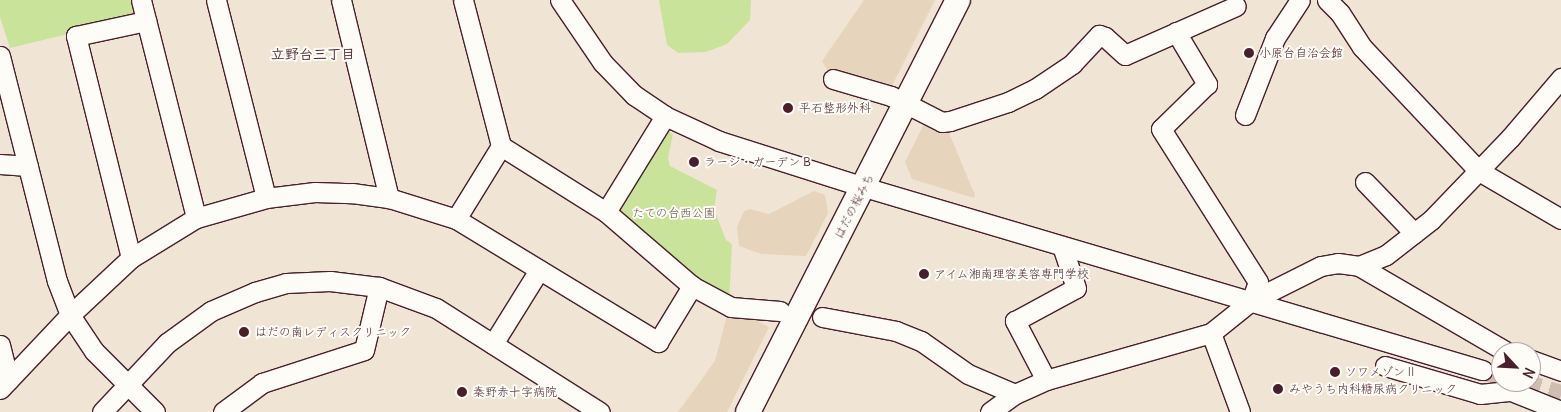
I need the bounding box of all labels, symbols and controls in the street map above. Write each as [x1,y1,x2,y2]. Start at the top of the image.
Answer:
district label: 立野台三丁目 [271,46,355,62]
place label: 小原台自治会館 [1259,46,1343,60]
marker: 小原台自治会館 [1243,47,1255,59]
marker: 平石整形外科 [781,101,795,115]
place label: 平石整形外科 [799,101,871,115]
place label: ラージ・ガーデン B [704,155,811,169]
marker: ラージ・ガーデン B [688,156,700,168]
street label: はだの桜みち [831,171,877,241]
park label: たての台西公園 [632,206,716,220]
place label: アイム湘南理容美容専門学校 [934,267,1090,281]
marker: アイム湘南理容美容専門学校 [918,268,930,280]
marker: はだの南レディスクリニック [237,325,251,339]
place label: はだの南レディスクリニック [255,325,411,339]
north arrow [1491,342,1541,392]
place label: ソワメゾンⅡ [1345,365,1417,379]
text: N [1518,365,1539,381]
marker: ソワメゾンⅡ [1329,366,1341,378]
marker: みやうち内科糖尿病クリニック [1271,382,1285,396]
place label: みやうち内科糖尿病クリニック [1289,382,1457,396]
marker: 秦野赤十字病院 [455,385,469,399]
place label: 秦野赤十字病院 [473,385,557,399]

